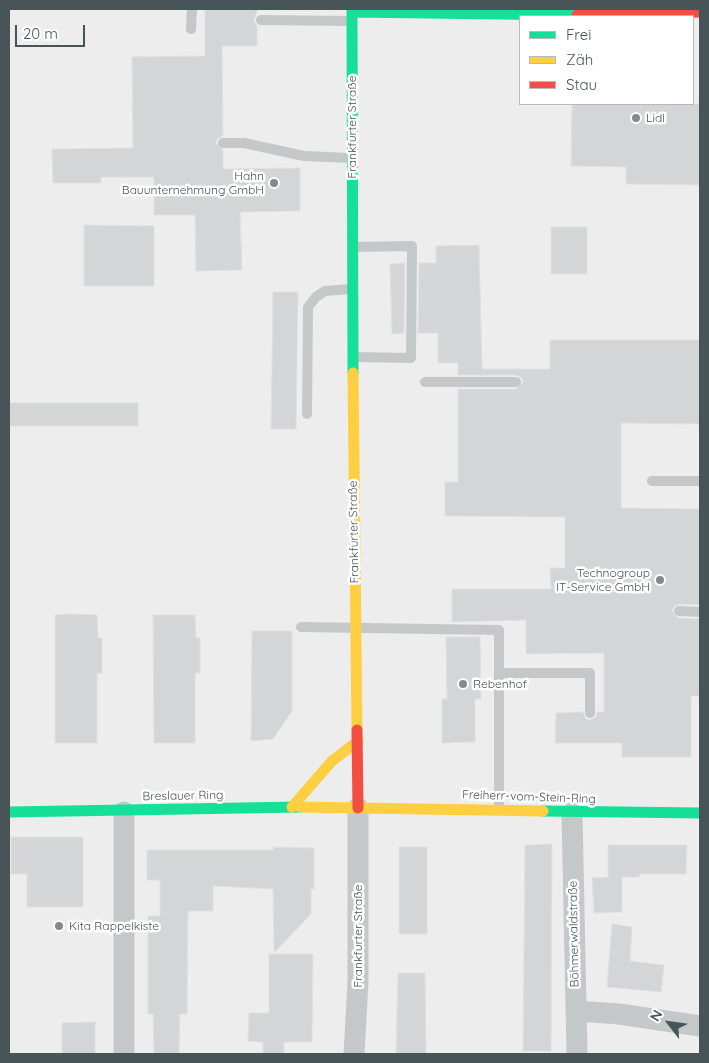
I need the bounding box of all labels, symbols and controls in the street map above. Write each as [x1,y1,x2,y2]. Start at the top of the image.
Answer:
scale bar [18,15,88,47]
legend [519,15,694,105]
text: 20 m [23,24,58,43]
text: Frei [566,25,592,44]
text: Zäh [566,50,593,69]
text: Stau [566,75,597,94]
street label: Frankfurter Straße [345,76,359,178]
place label: Lidl [646,111,665,125]
marker: Lidl [630,112,642,124]
place label: Hahn Bauunternehmung GmbH [122,169,264,197]
marker: Hahn Bauunternehmung GmbH [268,177,280,189]
street label: Frankfurter Straße [346,480,362,584]
place label: Technogroup IT-Service GmbH [556,566,650,594]
marker: Technogroup IT-Service GmbH [654,574,666,586]
place label: Rebenhof [473,677,527,691]
marker: Rebenhof [457,678,469,690]
street label: Freiherr-vom-Stein-Ring [462,787,596,807]
street label: Breslauer Ring [142,788,224,804]
street label: Böhmerwaldstraße [566,881,582,987]
street label: Frankfurter Straße [351,885,365,987]
place label: Kita Rappelkiste [69,919,159,933]
marker: Kita Rappelkiste [53,920,65,932]
north arrow [644,998,694,1048]
text: N [646,1007,666,1024]

